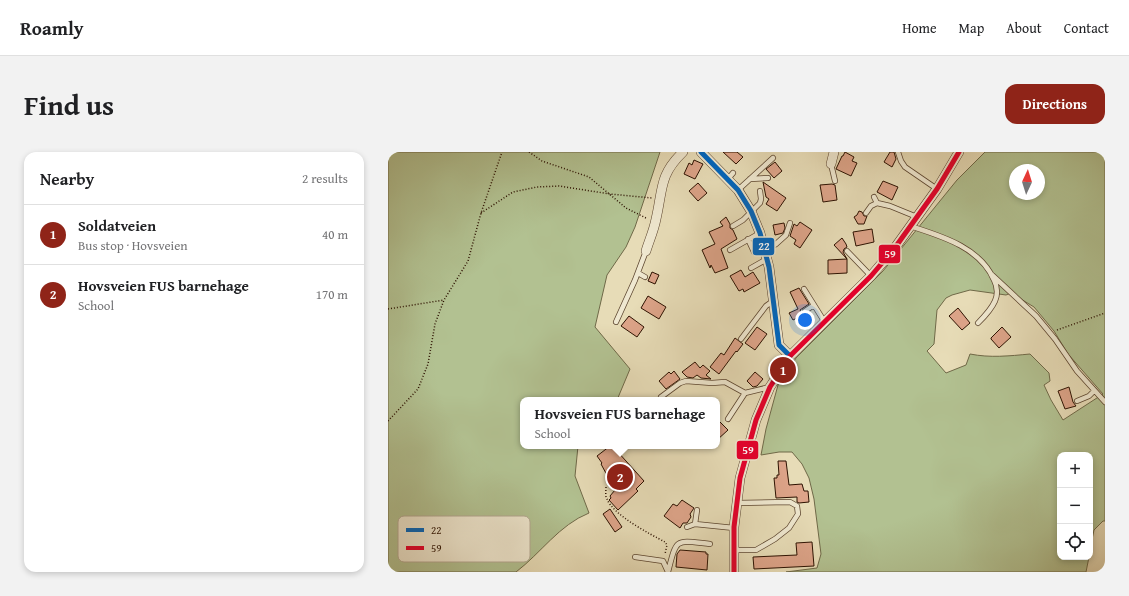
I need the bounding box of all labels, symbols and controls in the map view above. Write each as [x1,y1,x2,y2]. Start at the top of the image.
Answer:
text: Roamly [20,14,84,42]
text: Home [902,18,937,38]
text: Map [959,18,984,38]
text: About [1006,18,1042,38]
text: Contact [1064,18,1109,38]
text: Find us [24,84,114,125]
button: Directions [1005,84,1105,124]
north arrow [1009,164,1045,200]
text: Nearby [40,166,94,191]
text: 2 results [302,169,348,188]
text: Soldatveien [78,215,156,236]
text: 1 [50,225,56,244]
text: 40 m [322,225,348,244]
text: Bus stop · Hovsveien [78,236,188,255]
line badge: 22 [752,237,775,256]
text: 22 [758,238,770,254]
line badge: 59 [878,244,901,264]
text: 59 [884,246,896,262]
text: Hovsveien FUS barnehage [78,275,249,296]
text: 2 [50,285,56,304]
text: 170 m [316,285,348,304]
text: School [78,296,114,315]
your location [795,310,815,330]
pin: 1 [770,355,796,385]
popup [520,397,720,449]
text: Hovsveien FUS barnehage [535,403,705,424]
text: School [535,424,571,443]
line badge: 59 [736,440,759,460]
text: 59 [742,442,754,458]
map controls [1057,452,1093,560]
button: + [1057,452,1093,488]
pin: 2 [607,462,633,492]
button: − [1057,488,1093,524]
legend [398,516,530,562]
text: 22 [431,522,442,538]
button: locate [1057,524,1093,560]
text: 59 [431,540,442,556]

